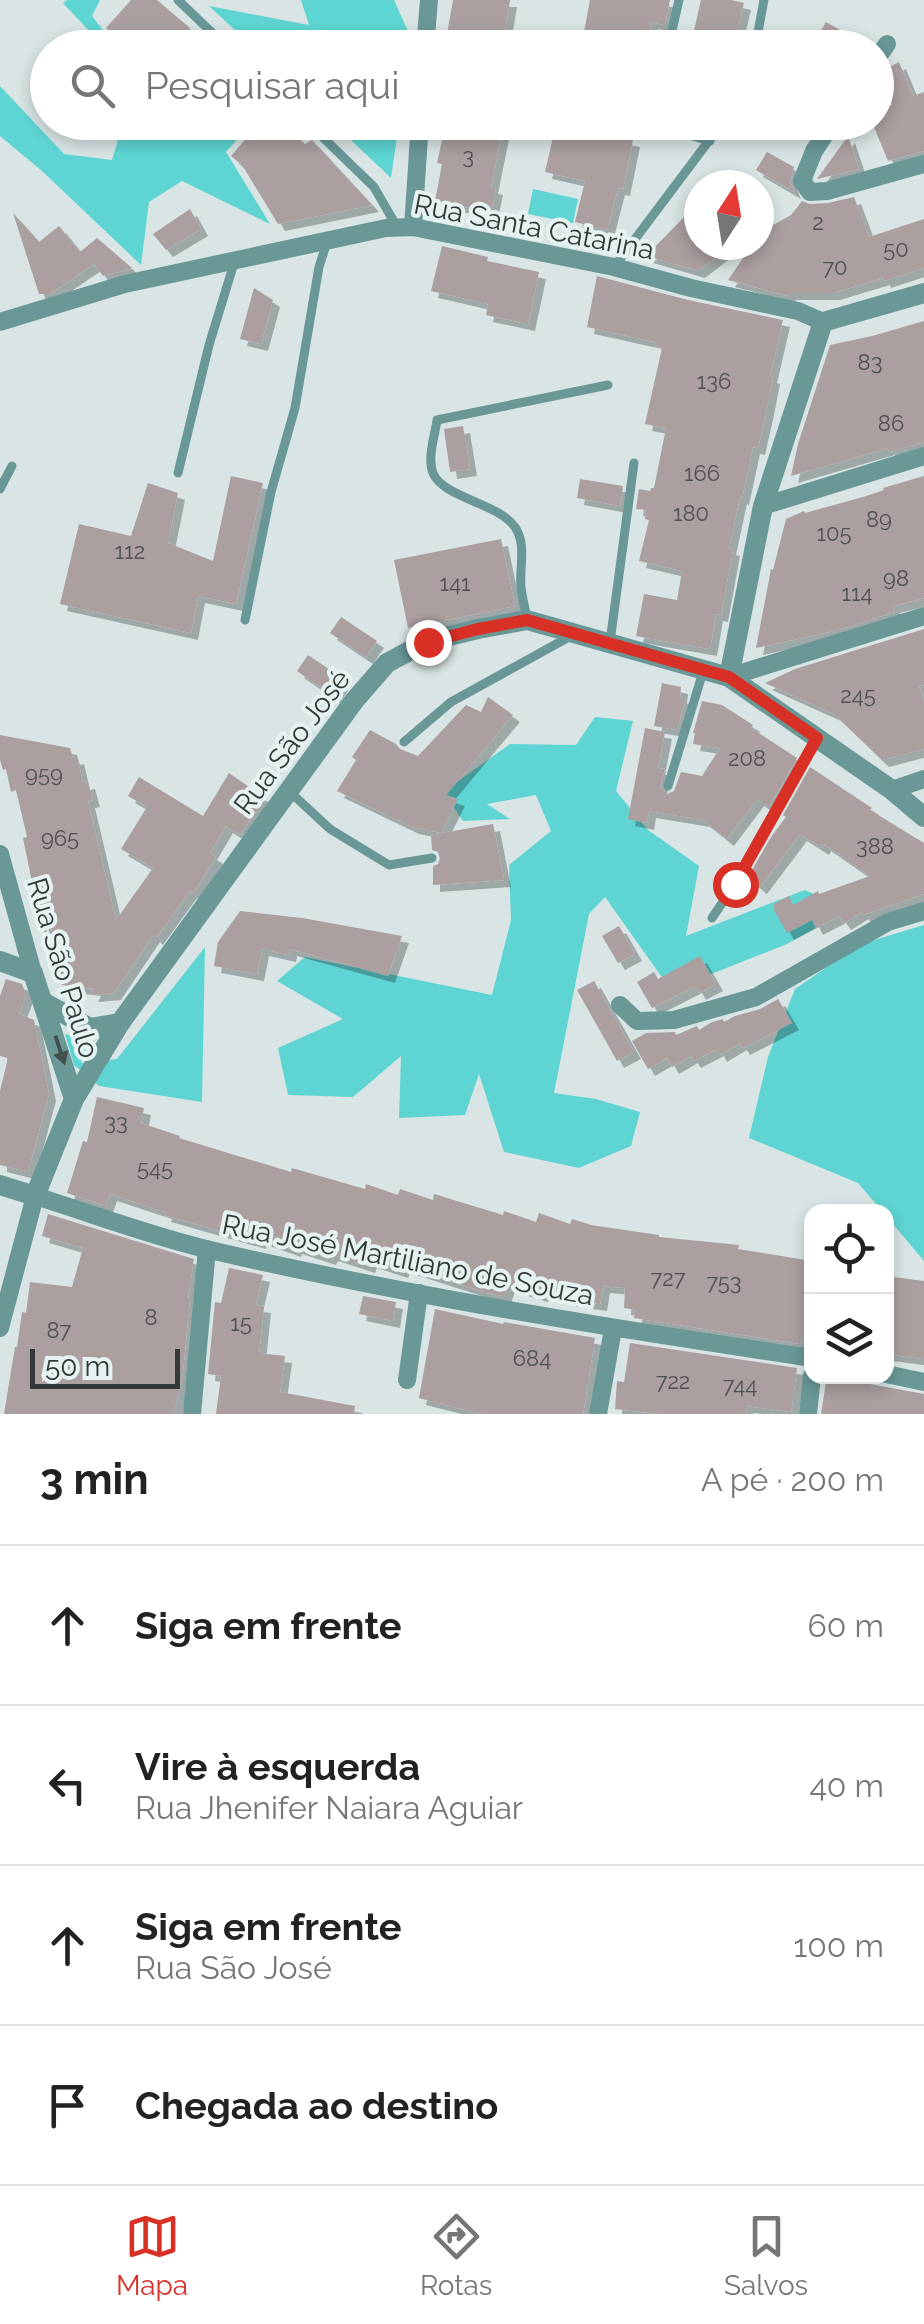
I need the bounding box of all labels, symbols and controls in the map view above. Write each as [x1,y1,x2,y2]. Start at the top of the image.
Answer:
search box [30,30,894,140]
icon: search [65,58,120,113]
text: Pesquisar aqui [145,63,399,108]
house number: 3 [462,143,474,169]
north arrow [684,170,774,260]
street label: Rua Santa Catarina [411,188,657,266]
house number: 2 [812,209,824,235]
house number: 50 [883,236,909,262]
house number: 70 [822,254,848,280]
house number: 83 [858,349,882,375]
house number: 136 [697,368,731,394]
house number: 86 [878,410,904,436]
house number: 166 [684,460,720,486]
house number: 180 [673,500,709,526]
house number: 89 [866,506,892,532]
house number: 105 [817,520,851,546]
house number: 112 [115,538,145,564]
house number: 98 [883,565,909,591]
house number: 141 [440,570,470,596]
house number: 114 [842,580,872,606]
route end [406,620,452,666]
street label: Rua São José [227,663,357,821]
house number: 245 [840,682,876,708]
house number: 208 [728,745,766,771]
house number: 959 [25,761,63,787]
house number: 965 [41,825,79,851]
house number: 388 [856,833,894,859]
route start [713,862,759,908]
street label: Rua São Paulo [20,874,106,1062]
one-way arrow [53,1036,68,1066]
house number: 33 [104,1109,128,1135]
house number: 545 [137,1155,173,1181]
map controls [804,1204,894,1384]
button: locate [804,1204,894,1294]
street label: Rua José Martiliano de Souza [219,1208,597,1312]
house number: 727 [650,1265,686,1291]
house number: 753 [706,1269,742,1295]
button: layers [804,1294,894,1384]
house number: 8 [144,1304,158,1330]
house number: 15 [230,1310,252,1336]
house number: 87 [47,1317,72,1343]
scale bar [30,1344,180,1388]
house number: 684 [513,1345,551,1371]
text: 50 m [45,1350,110,1383]
house number: 722 [656,1368,690,1394]
house number: 744 [723,1372,757,1398]
text: 3 min [40,1455,149,1504]
text: A pé · 200 m [701,1461,884,1498]
icon: ahead [40,1598,95,1653]
text: Siga em frente [135,1603,402,1648]
text: 60 m [808,1607,884,1644]
text: Vire à esquerda [135,1744,420,1789]
icon: left [40,1758,95,1813]
text: 40 m [809,1767,884,1804]
text: Rua Jhenifer Naiara Aguiar [135,1789,523,1826]
text: Siga em frente [135,1904,402,1949]
icon: ahead [40,1918,95,1973]
text: 100 m [794,1927,884,1964]
text: Rua São José [135,1949,332,1986]
icon: arrive [40,2078,95,2133]
text: Chegada ao destino [135,2083,498,2128]
tab: Mapa [116,2209,188,2302]
tab: Rotas [420,2209,492,2302]
tab: Salvos [724,2209,808,2302]

